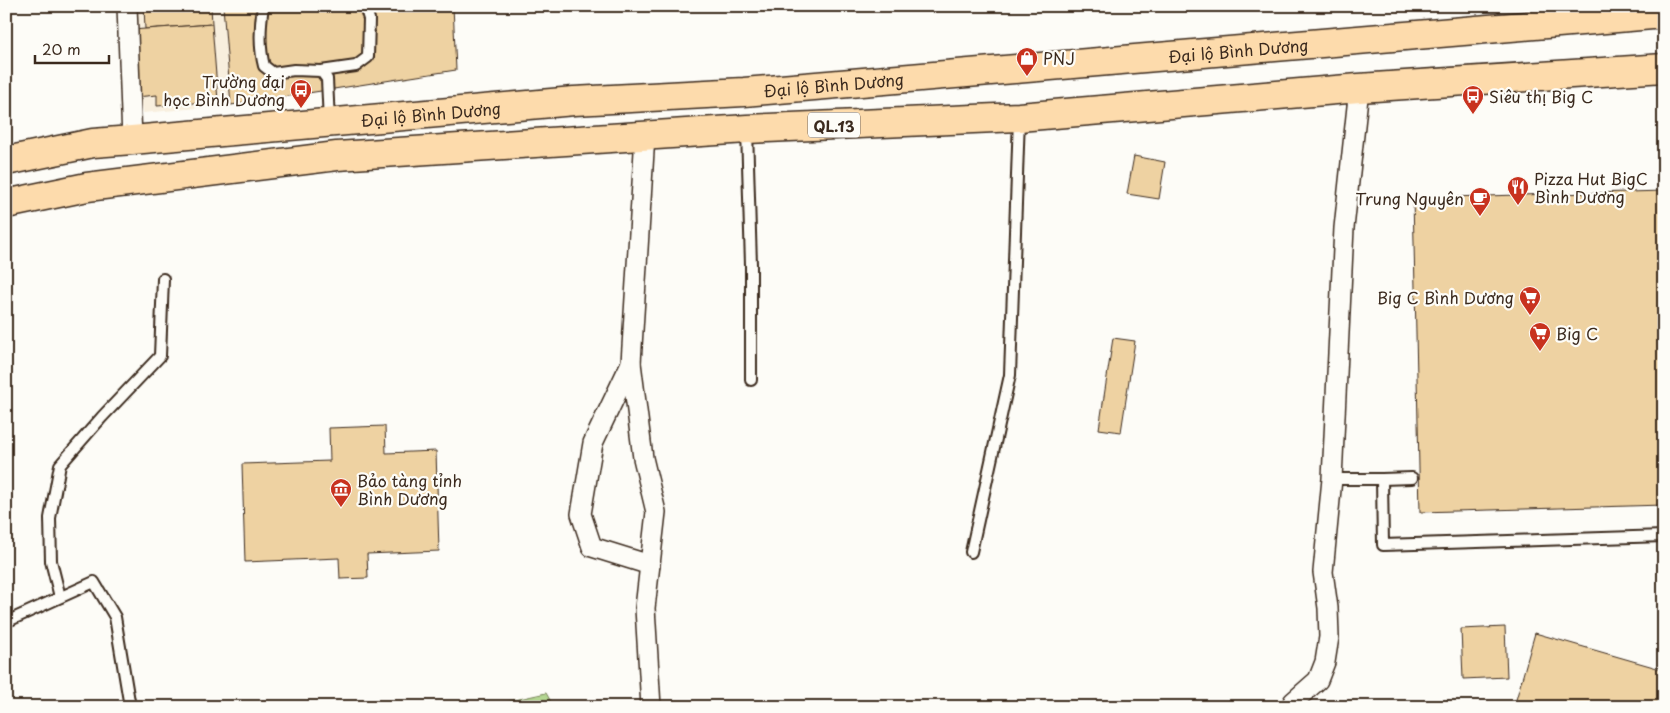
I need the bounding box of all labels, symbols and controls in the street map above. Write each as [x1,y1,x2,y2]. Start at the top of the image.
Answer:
scale bar [35,32,109,64]
street label: Đại lộ Bình Dương [1167,32,1309,68]
text: 20 m [42,37,81,60]
shop icon: PNJ [1015,46,1039,77]
place label: PNJ [1043,46,1075,70]
street label: Đại lộ Bình Dương [763,66,905,102]
place label: Trường đại học Bình Dương [163,69,285,111]
bus stop icon: Trường đại học Bình Dương [289,78,313,109]
bus stop icon: Siêu thị Big C [1461,84,1485,115]
place label: Siêu thị Big C [1489,84,1593,108]
street label: Đại lộ Bình Dương [360,95,502,132]
road number: QL.13 [808,112,860,138]
place label: Pizza Hut BigC Bình Dương [1534,166,1648,208]
restaurant icon: Pizza Hut BigC Bình Dương [1506,175,1530,206]
place label: Trung Nguyên [1355,186,1464,210]
cafe icon: Trung Nguyên [1468,186,1492,217]
place label: Big C Bình Dương [1377,285,1514,309]
supermarket icon: Big C Bình Dương [1518,285,1542,316]
supermarket icon: Big C [1528,321,1552,352]
place label: Big C [1556,321,1598,345]
place label: Bảo tàng tỉnh Bình Dương [357,468,462,510]
museum icon: Bảo tàng tỉnh Bình Dương [329,477,353,508]

